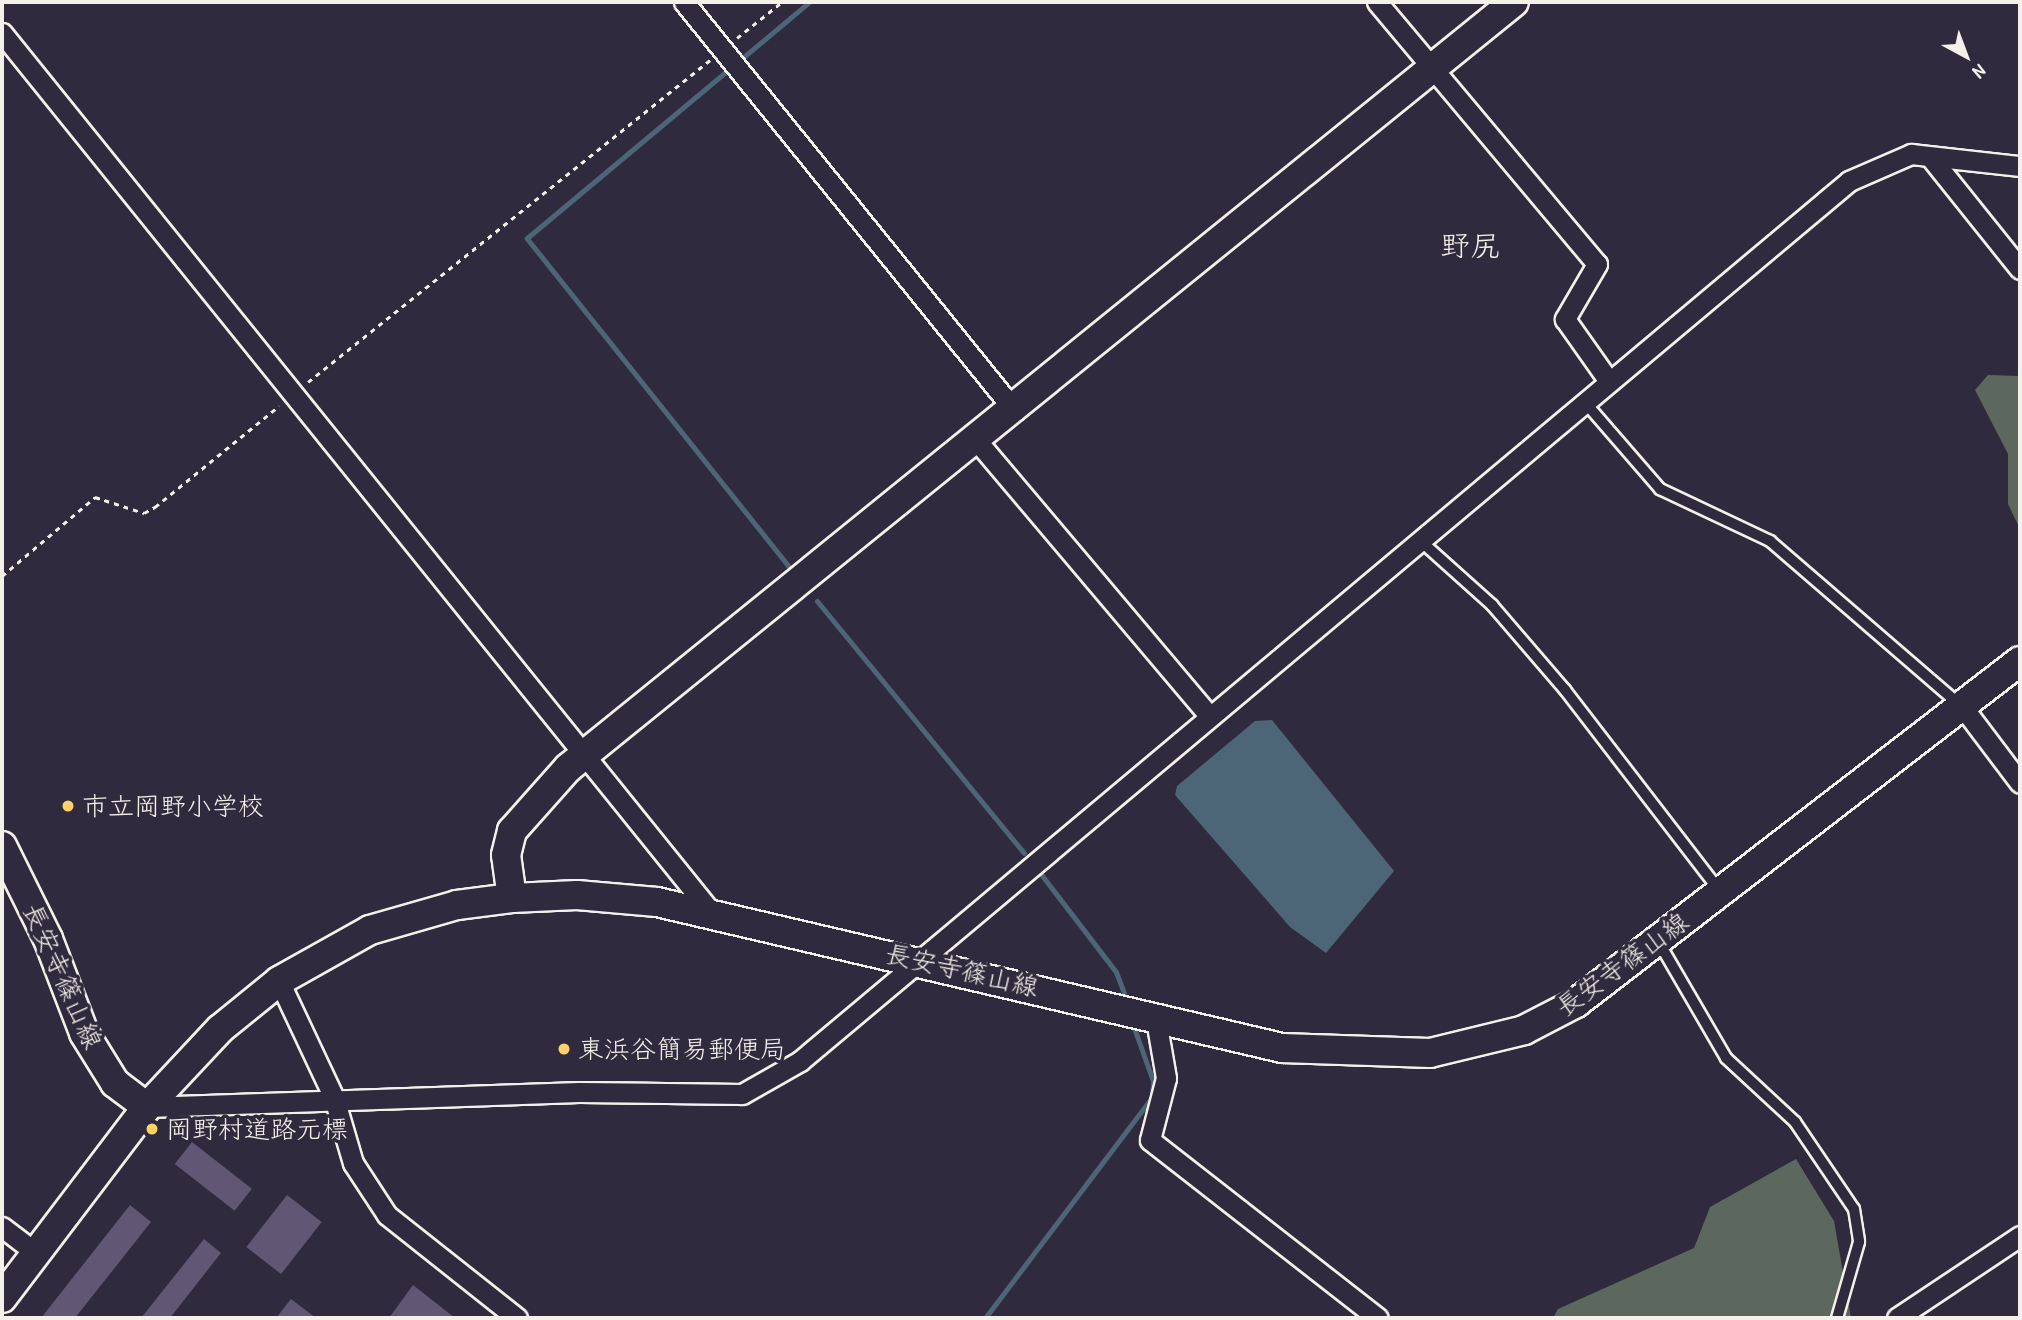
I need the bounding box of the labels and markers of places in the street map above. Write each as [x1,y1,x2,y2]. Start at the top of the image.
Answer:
place label: 市立岡野小学校 [82,790,264,822]
marker: 市立岡野小学校 [60,798,76,814]
place label: 東浜谷簡易郵便局 [578,1033,786,1065]
marker: 東浜谷簡易郵便局 [556,1041,572,1057]
place label: 岡野村道路元標 [166,1113,348,1145]
marker: 岡野村道路元標 [144,1121,160,1137]

